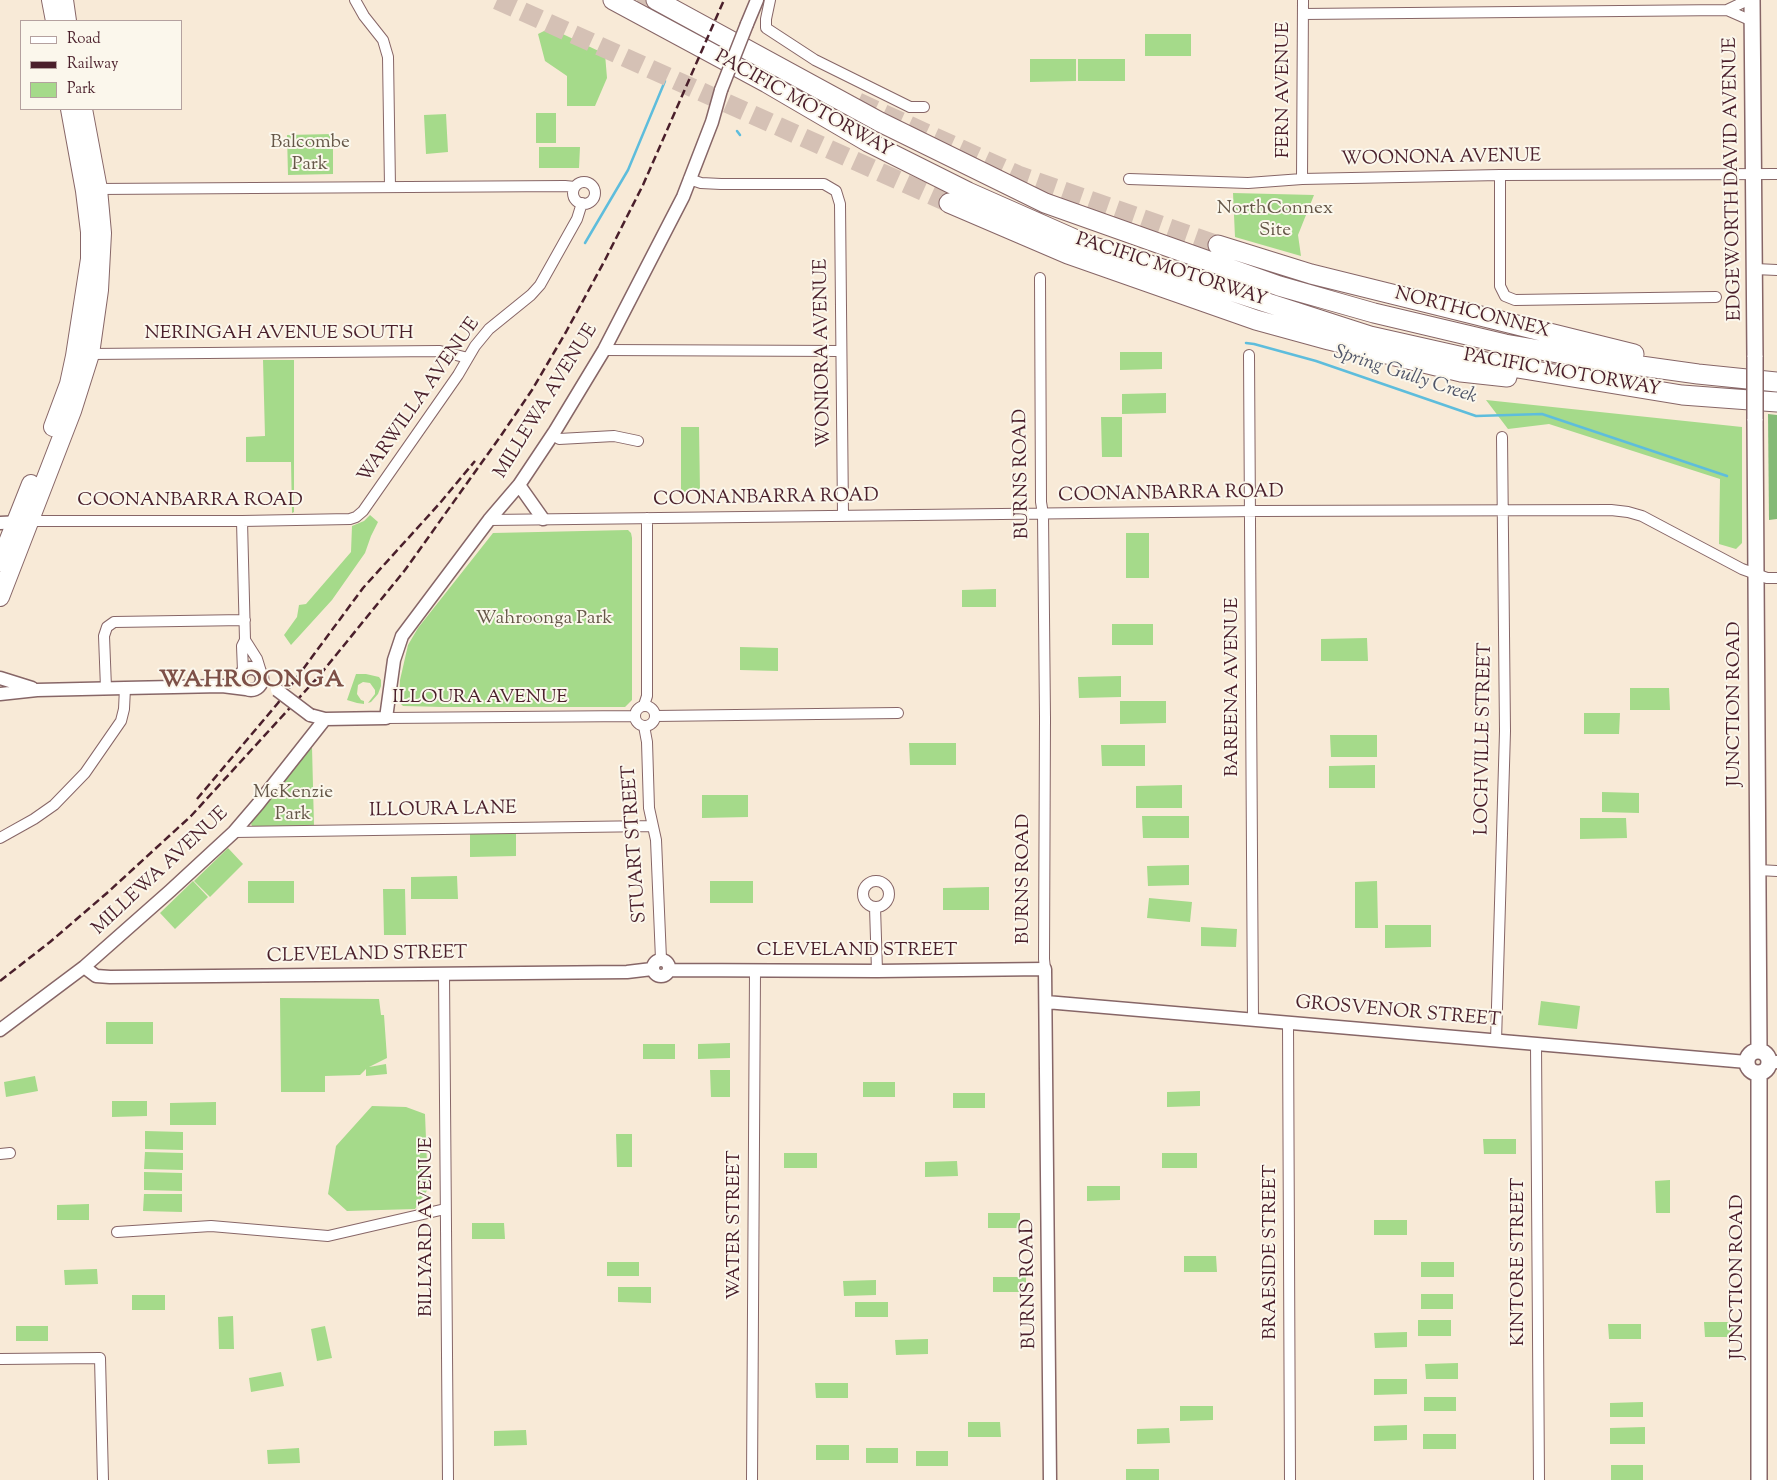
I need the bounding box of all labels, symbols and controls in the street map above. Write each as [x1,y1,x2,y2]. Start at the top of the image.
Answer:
legend [20,20,182,110]
street label: FERN AVENUE [1274,22,1296,158]
text: Road [67,29,101,50]
street label: EDGEWORTH DAVID AVENUE [1720,37,1748,321]
street label: PACIFIC MOTORWAY [710,47,896,163]
text: Railway [67,54,118,75]
text: Park [67,79,96,100]
park label: Balcombe Park [270,133,350,177]
street label: WOONONA AVENUE [1341,146,1541,172]
park label: NorthConnex Site [1217,199,1333,243]
street label: PACIFIC MOTORWAY [1072,229,1270,313]
street label: WONIORA AVENUE [811,258,837,448]
street label: NORTHCONNEX [1392,284,1552,344]
street label: WARWILLA AVENUE [354,314,486,488]
street label: MILLEWA AVENUE [490,321,604,483]
street label: NERINGAH AVENUE SOUTH [145,324,413,346]
water label: Spring Gully Creek [1330,342,1480,410]
street label: PACIFIC MOTORWAY [1462,345,1662,403]
street label: BURNS ROAD [1010,409,1036,539]
street label: COONANBARRA ROAD [1058,482,1284,508]
street label: COONANBARRA ROAD [653,486,879,512]
street label: COONANBARRA ROAD [77,491,303,513]
street label: BAREENA AVENUE [1223,597,1245,777]
park label: Wahroonga Park [475,609,613,631]
street label: JUNCTION ROAD [1725,621,1747,787]
street label: LOCHVILLE STREET [1472,642,1498,836]
district label: WAHROONGA [158,668,346,696]
street label: ILLOURA AVENUE [392,688,568,710]
street label: STUART STREET [619,764,653,924]
park label: McKenzie Park [253,783,333,827]
street label: ILLOURA LANE [369,798,517,824]
street label: MILLEWA AVENUE [88,803,234,941]
street label: BURNS ROAD [1014,814,1036,944]
street label: CLEVELAND STREET [757,941,957,963]
street label: CLEVELAND STREET [266,943,468,969]
street label: GROSVENOR STREET [1294,993,1502,1033]
street label: BILLYARD AVENUE [417,1137,439,1317]
street label: WATER STREET [725,1150,747,1300]
street label: BRAESIDE STREET [1261,1164,1283,1340]
street label: KINTORE STREET [1509,1178,1531,1346]
street label: JUNCTION ROAD [1728,1194,1750,1360]
street label: BURNS ROAD [1017,1219,1043,1349]

